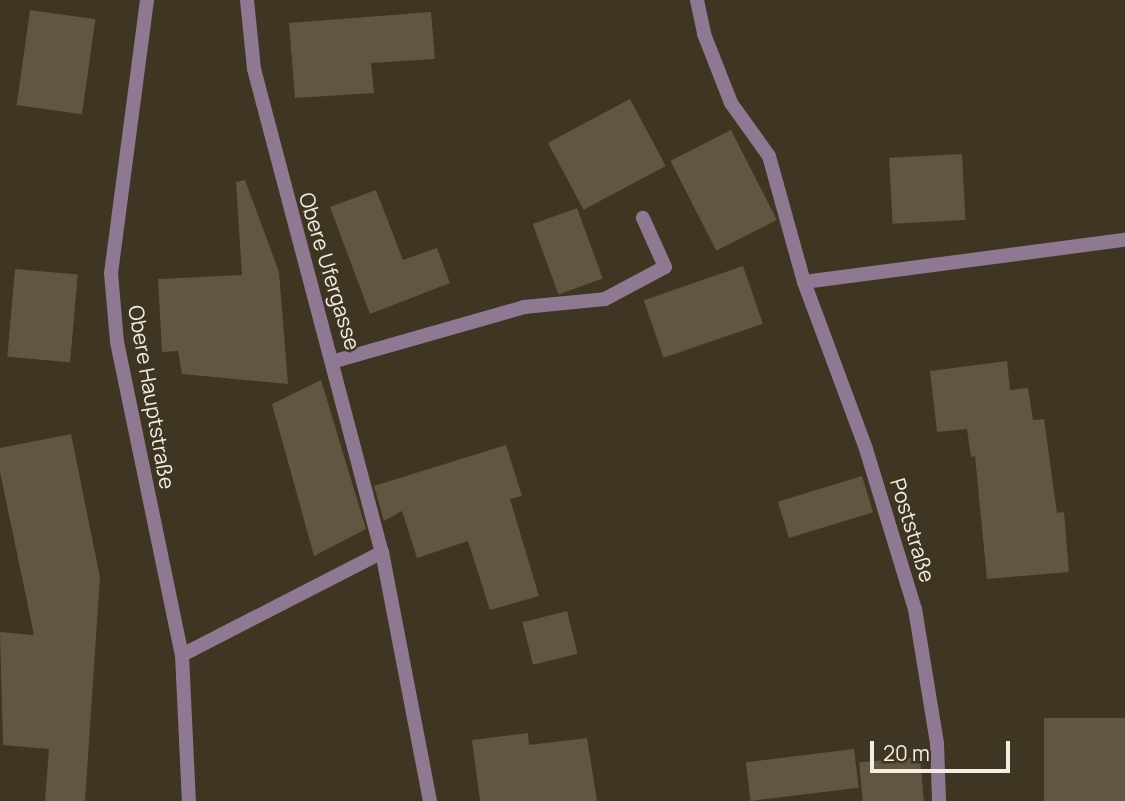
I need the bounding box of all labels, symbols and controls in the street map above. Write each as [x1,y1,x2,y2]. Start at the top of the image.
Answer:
street label: Obere Ufergasse [294,189,366,353]
street label: Obere Hauptstraße [123,303,181,491]
street label: Poststraße [885,475,941,585]
scale bar [873,728,1013,772]
text: 20 m [883,739,930,767]

